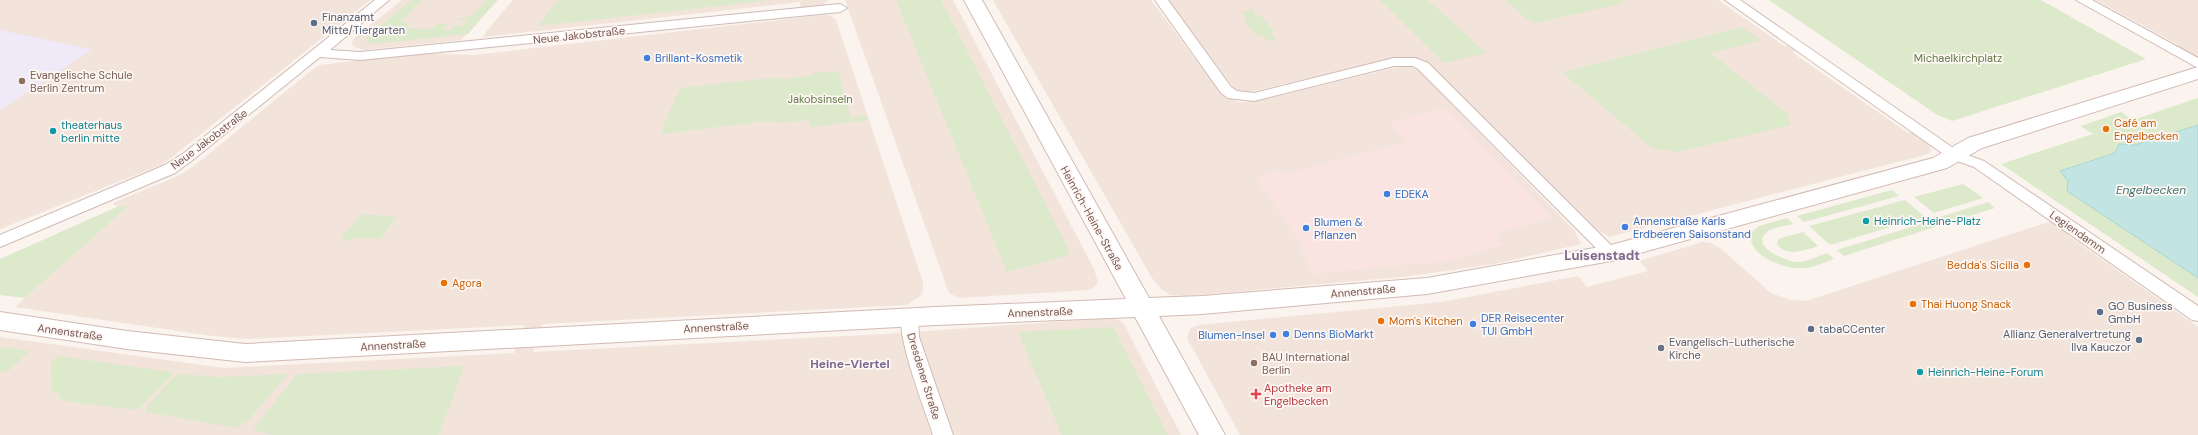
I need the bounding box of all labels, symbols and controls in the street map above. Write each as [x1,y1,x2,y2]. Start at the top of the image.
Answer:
place label: Finanzamt Mitte/Tiergarten [322,10,405,37]
marker: Finanzamt Mitte/Tiergarten [309,18,319,28]
street label: Neue Jakobstraße [532,23,626,47]
place label: Brillant-Kosmetik [655,51,743,65]
park label: Michaelkirchplatz [1914,51,2002,65]
marker: Brillant-Kosmetik [642,53,652,63]
place label: Evangelische Schule Berlin Zentrum [30,68,133,95]
marker: Evangelische Schule Berlin Zentrum [17,76,27,86]
park label: Jakobsinseln [787,92,853,106]
street label: Neue Jakobstraße [168,106,250,172]
place label: Café am Engelbecken [2114,116,2178,143]
place label: theaterhaus berlin mitte [61,118,122,145]
marker: Café am Engelbecken [2101,124,2111,134]
marker: theaterhaus berlin mitte [48,126,58,136]
street label: Heinrich-Heine-Straße [1058,163,1126,273]
water label: Engelbecken [2116,182,2186,198]
place label: EDEKA [1395,187,1429,201]
marker: EDEKA [1382,189,1392,199]
street label: Legiendamm [2047,207,2109,257]
place label: Annenstraße Karls Erdbeeren Saisonstand [1633,214,1751,241]
place label: Heinrich-Heine-Platz [1874,214,1981,228]
place label: Blumen & Pflanzen [1314,215,1363,242]
marker: Heinrich-Heine-Platz [1861,216,1871,226]
marker: Annenstraße Karls Erdbeeren Saisonstand [1620,222,1630,232]
marker: Blumen & Pflanzen [1301,223,1311,233]
district label: Luisenstadt [1564,247,1640,264]
place label: Bedda's Sicilia [1947,258,2019,272]
marker: Bedda's Sicilia [2022,260,2032,270]
place label: Agora [452,276,482,290]
marker: Agora [439,278,449,288]
street label: Annenstraße [1330,281,1396,301]
place label: Thai Huong Snack [1921,297,2012,311]
marker: Thai Huong Snack [1908,299,1918,309]
place label: GO Business GmbH [2108,299,2172,326]
street label: Annenstraße [1007,304,1073,320]
marker: GO Business GmbH [2095,307,2105,317]
place label: DER Reisecenter TUI GmbH [1481,311,1564,338]
place label: Mom's Kitchen [1389,314,1463,328]
marker: Mom's Kitchen [1376,316,1386,326]
street label: Annenstraße [683,318,749,336]
marker: DER Reisecenter TUI GmbH [1468,319,1478,329]
street label: Annenstraße [37,321,103,343]
place label: tabaCCenter [1819,322,1885,336]
marker: tabaCCenter [1806,324,1816,334]
place label: Denns BioMarkt [1294,327,1374,341]
place label: Allianz Generalvertretung Ilva Kauczor [2003,327,2131,354]
place label: Blumen-Insel [1198,328,1265,342]
marker: Denns BioMarkt [1281,329,1291,339]
marker: Blumen-Insel [1268,330,1278,340]
street label: Dresdener Straße [904,331,944,421]
place label: Evangelisch-Lutherische Kirche [1669,335,1794,362]
marker: Allianz Generalvertretung Ilva Kauczor [2134,335,2144,345]
street label: Annenstraße [360,336,426,354]
marker: Evangelisch-Lutherische Kirche [1656,343,1666,353]
place label: BAU International Berlin [1262,350,1349,377]
district label: Heine-Viertel [810,356,890,372]
marker: BAU International Berlin [1249,358,1259,368]
place label: Heinrich-Heine-Forum [1928,365,2043,379]
marker: Heinrich-Heine-Forum [1915,367,1925,377]
place label: Apotheke am Engelbecken [1264,381,1332,408]
marker: Apotheke am Engelbecken [1251,389,1261,399]

